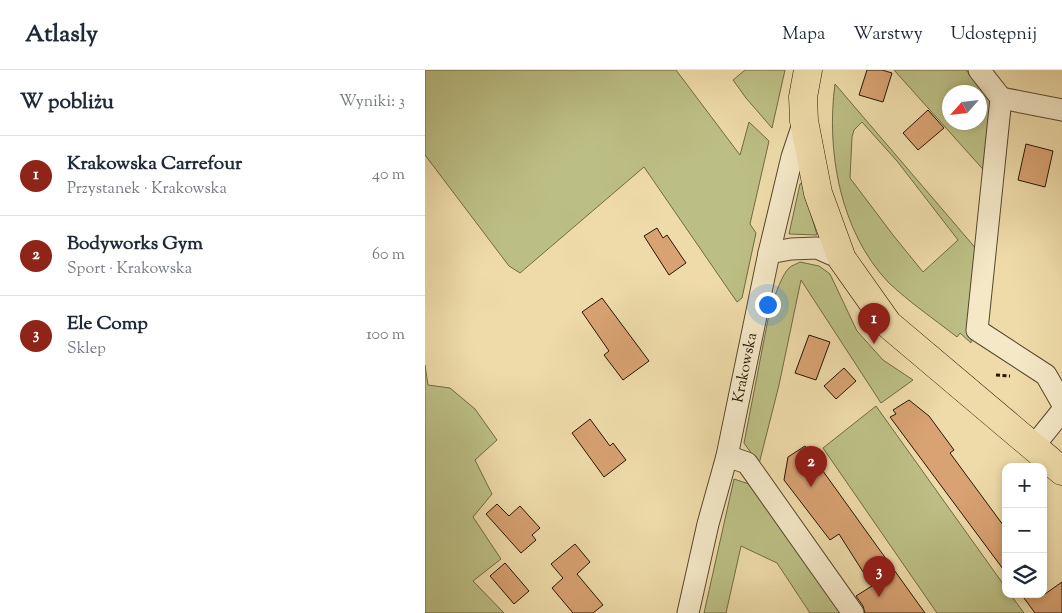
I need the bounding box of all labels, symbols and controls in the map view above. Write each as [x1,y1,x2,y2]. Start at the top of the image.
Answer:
text: Atlasly [25,18,98,52]
text: Mapa [782,22,825,48]
text: Warstwy [853,22,923,48]
text: Udostępnij [951,22,1037,48]
north arrow [942,85,987,130]
text: W pobliżu [20,88,114,118]
text: Wyniki: 3 [339,91,405,114]
text: Krakowska Carrefour [67,151,242,178]
text: 1 [33,164,39,187]
text: 40 m [372,164,405,187]
text: Przystanek · Krakowska [67,178,227,201]
text: Bodyworks Gym [67,231,203,258]
text: 2 [32,244,40,267]
text: 60 m [372,244,405,267]
text: Sport · Krakowska [67,258,192,281]
your location [755,292,781,318]
pin: 1 [858,303,890,344]
text: Ele Comp [67,311,148,338]
text: 3 [33,324,39,347]
text: 100 m [366,324,405,347]
street label: Krakowska [728,331,763,405]
text: Sklep [67,338,106,361]
pin: 2 [795,446,827,487]
map controls [1002,463,1047,598]
button: + [1002,463,1047,508]
button: − [1002,508,1047,553]
button: layers [1002,553,1047,598]
pin: 3 [863,556,895,597]

